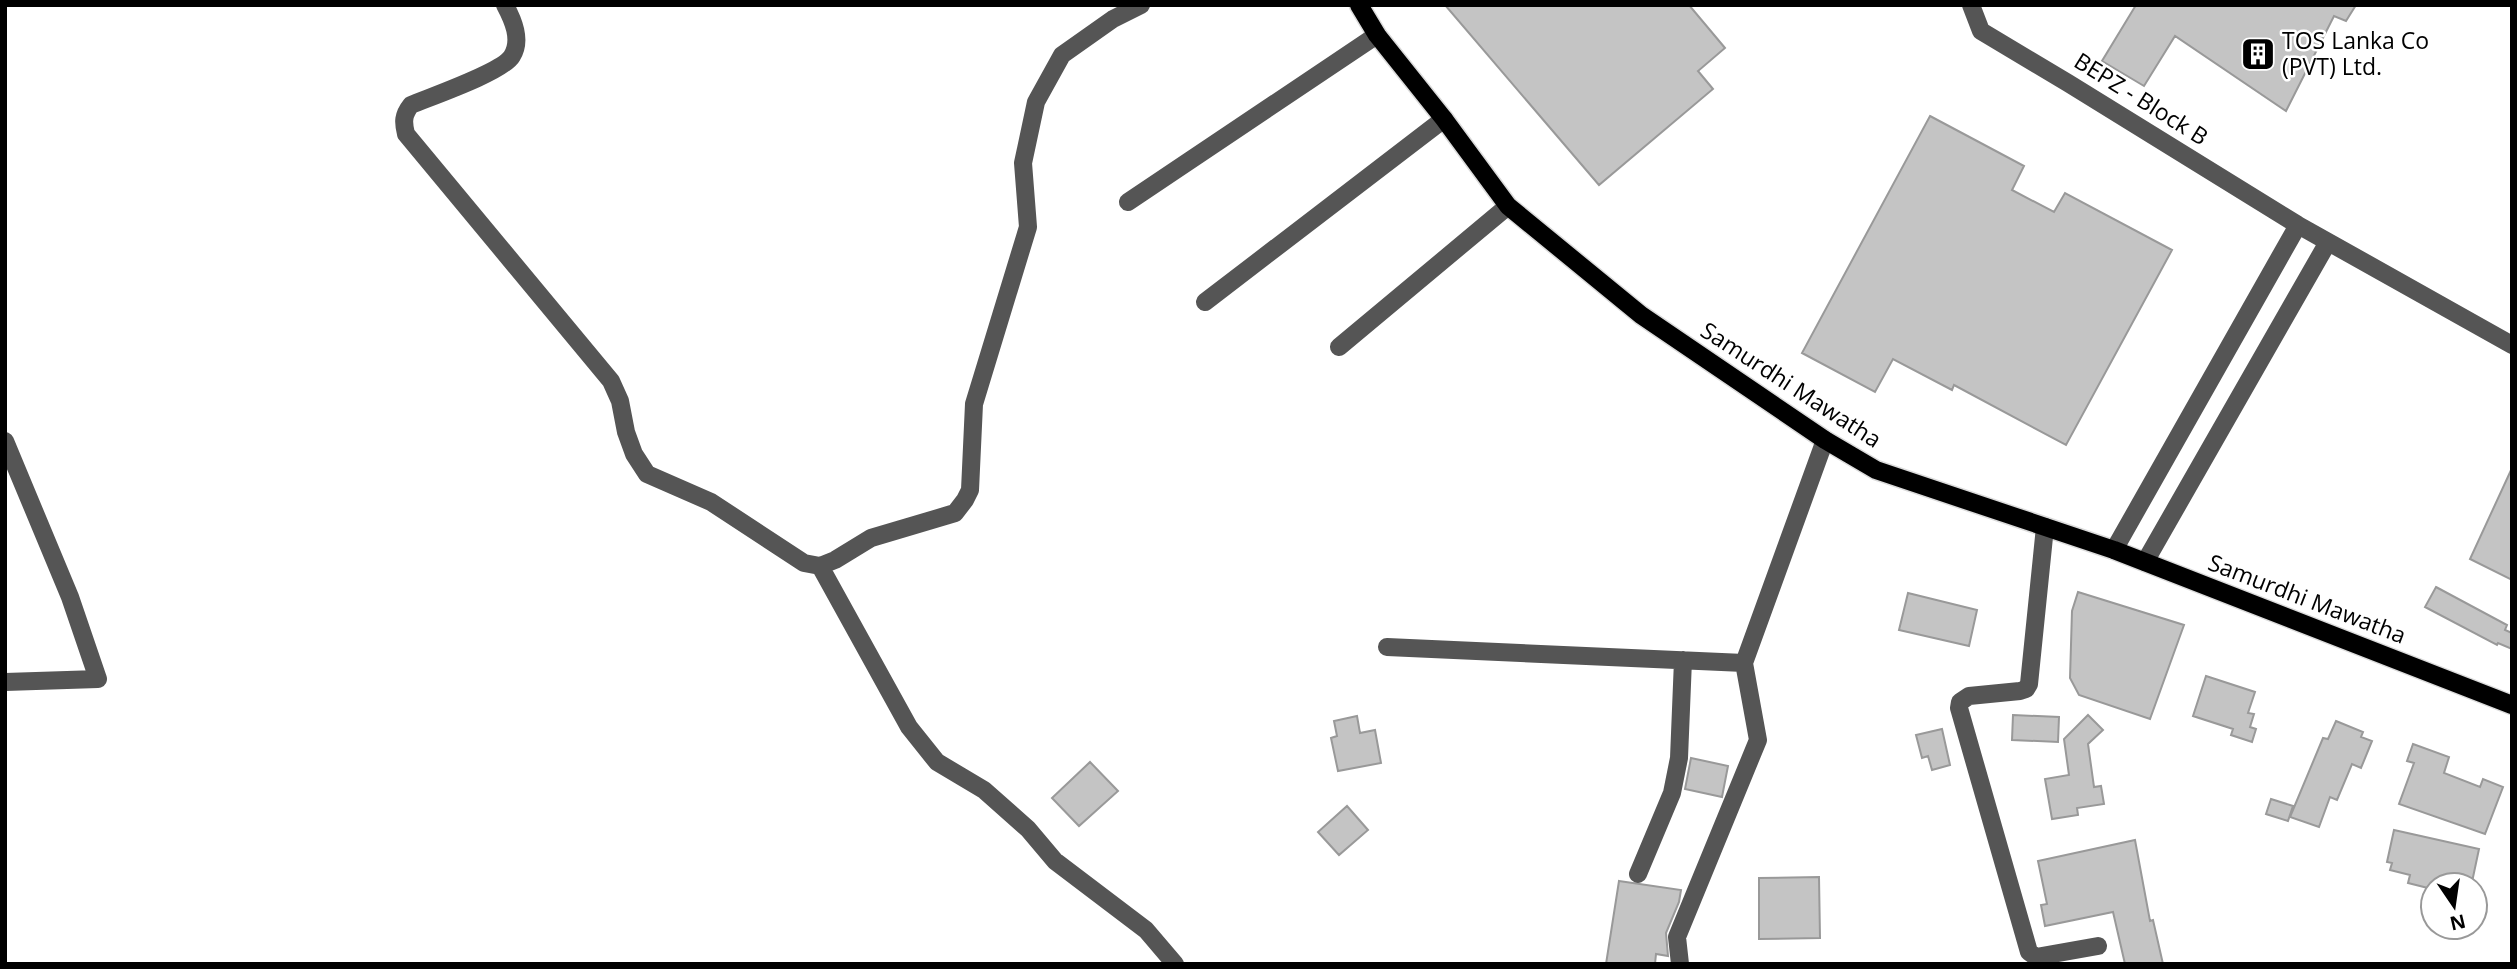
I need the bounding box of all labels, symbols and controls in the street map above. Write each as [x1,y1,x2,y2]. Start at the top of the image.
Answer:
place label: TOS Lanka Co (PVT) Ltd. [2282,24,2429,82]
building icon: TOS Lanka Co (PVT) Ltd. [2239,35,2277,73]
street label: BEPZ - Block B [2068,44,2215,152]
street label: Samurdhi Mawatha [1695,314,1888,455]
street label: Samurdhi Mawatha [2204,546,2411,651]
north arrow [2419,871,2489,941]
text: N [2447,908,2468,937]

